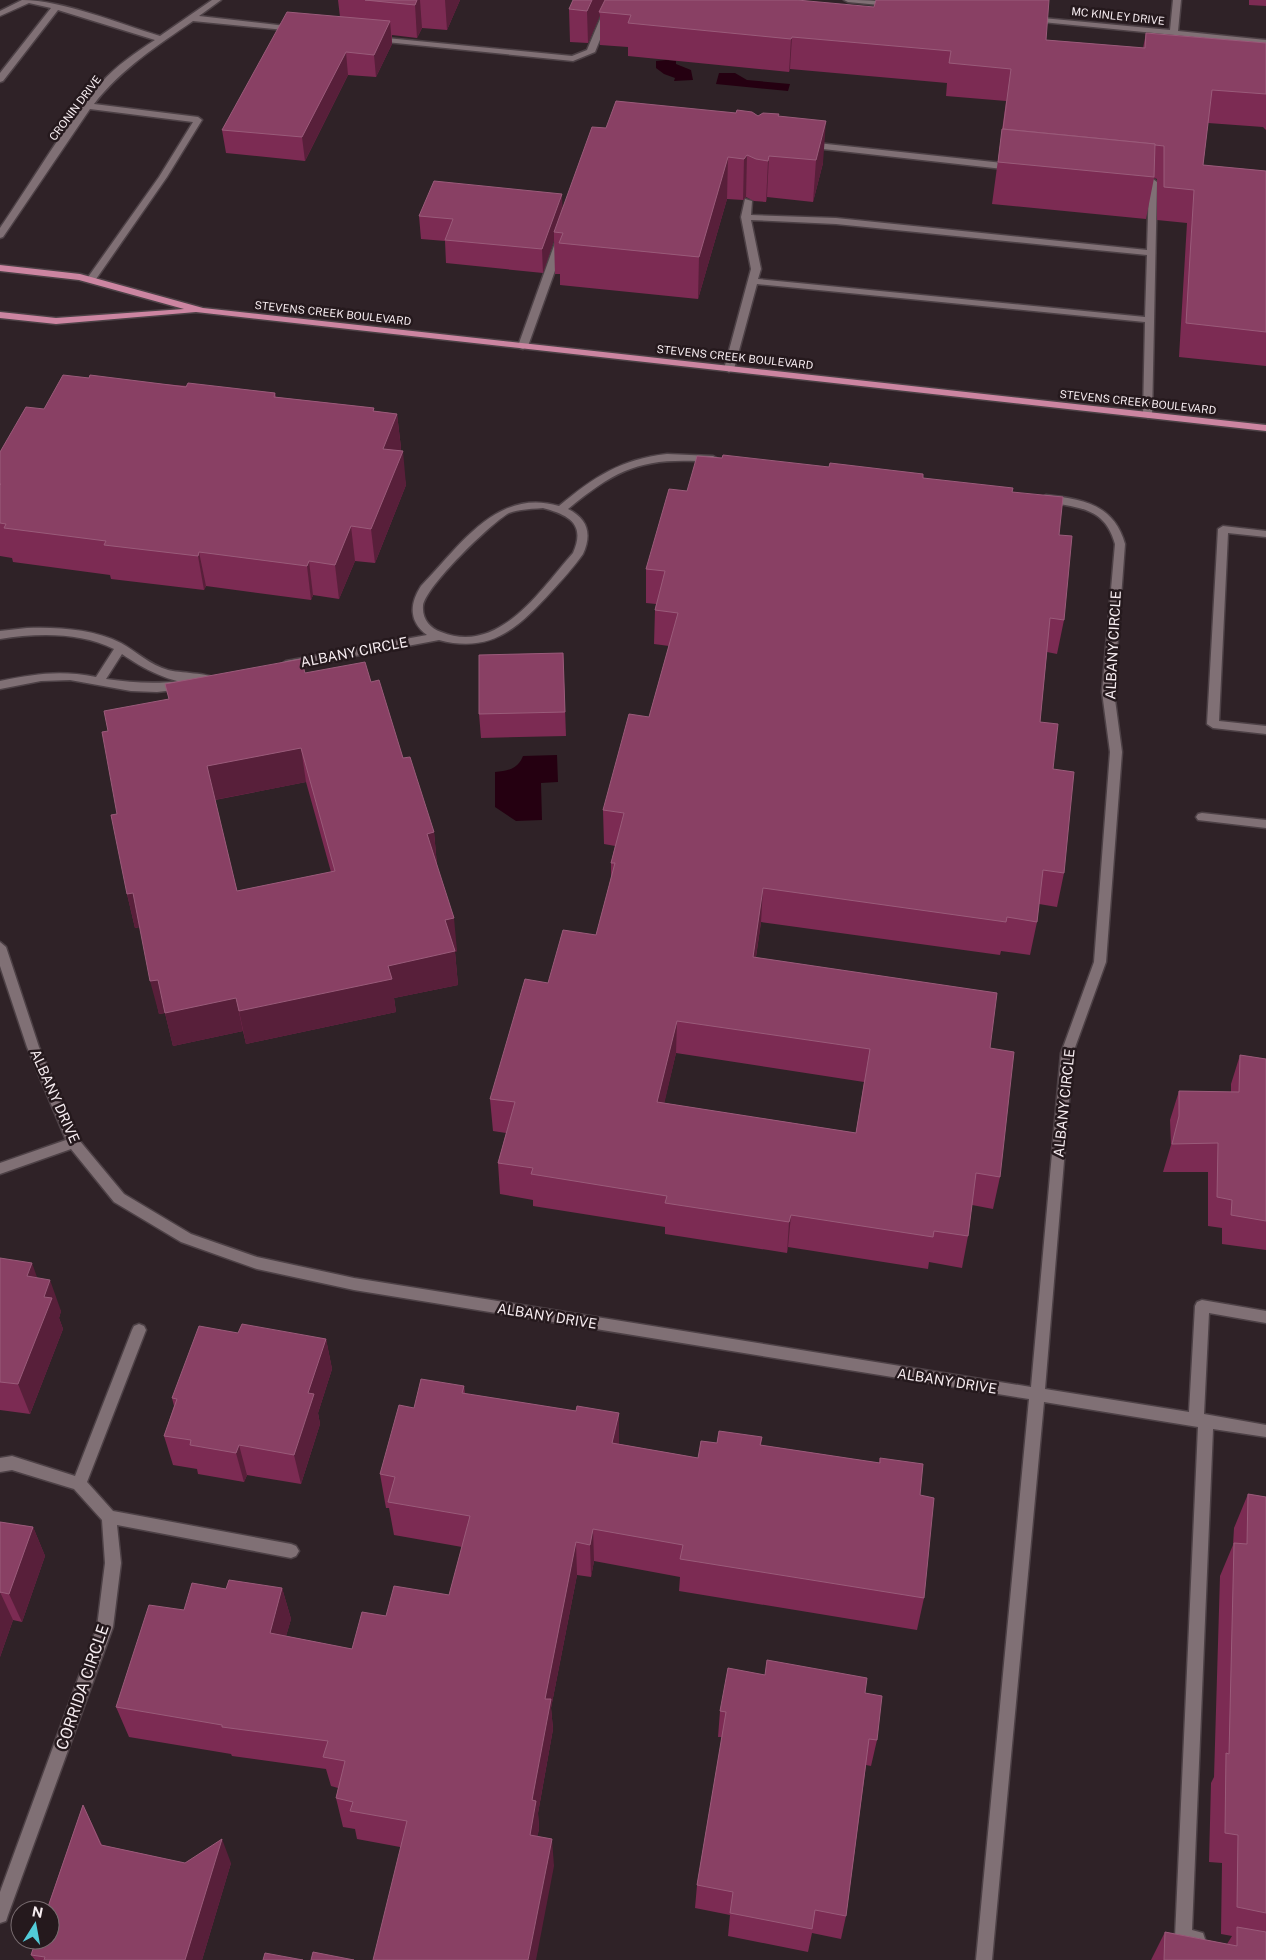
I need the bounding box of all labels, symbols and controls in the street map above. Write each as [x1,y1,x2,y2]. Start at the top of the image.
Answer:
street label: MC KINLEY DRIVE [1071,5,1166,27]
street label: CRONIN DRIVE [47,73,103,143]
street label: STEVENS CREEK BOULEVARD [254,299,412,327]
street label: STEVENS CREEK BOULEVARD [656,343,814,371]
street label: STEVENS CREEK BOULEVARD [1059,388,1217,416]
street label: ALBANY CIRCLE [1102,590,1124,700]
street label: ALBANY CIRCLE [299,634,409,670]
street label: ALBANY DRIVE [27,1047,83,1145]
street label: ALBANY CIRCLE [1050,1048,1078,1158]
street label: ALBANY DRIVE [496,1300,598,1332]
street label: ALBANY DRIVE [896,1365,998,1397]
street label: CORRIDA CIRCLE [52,1622,113,1752]
north arrow [10,1900,60,1950]
text: N [31,1903,44,1921]

